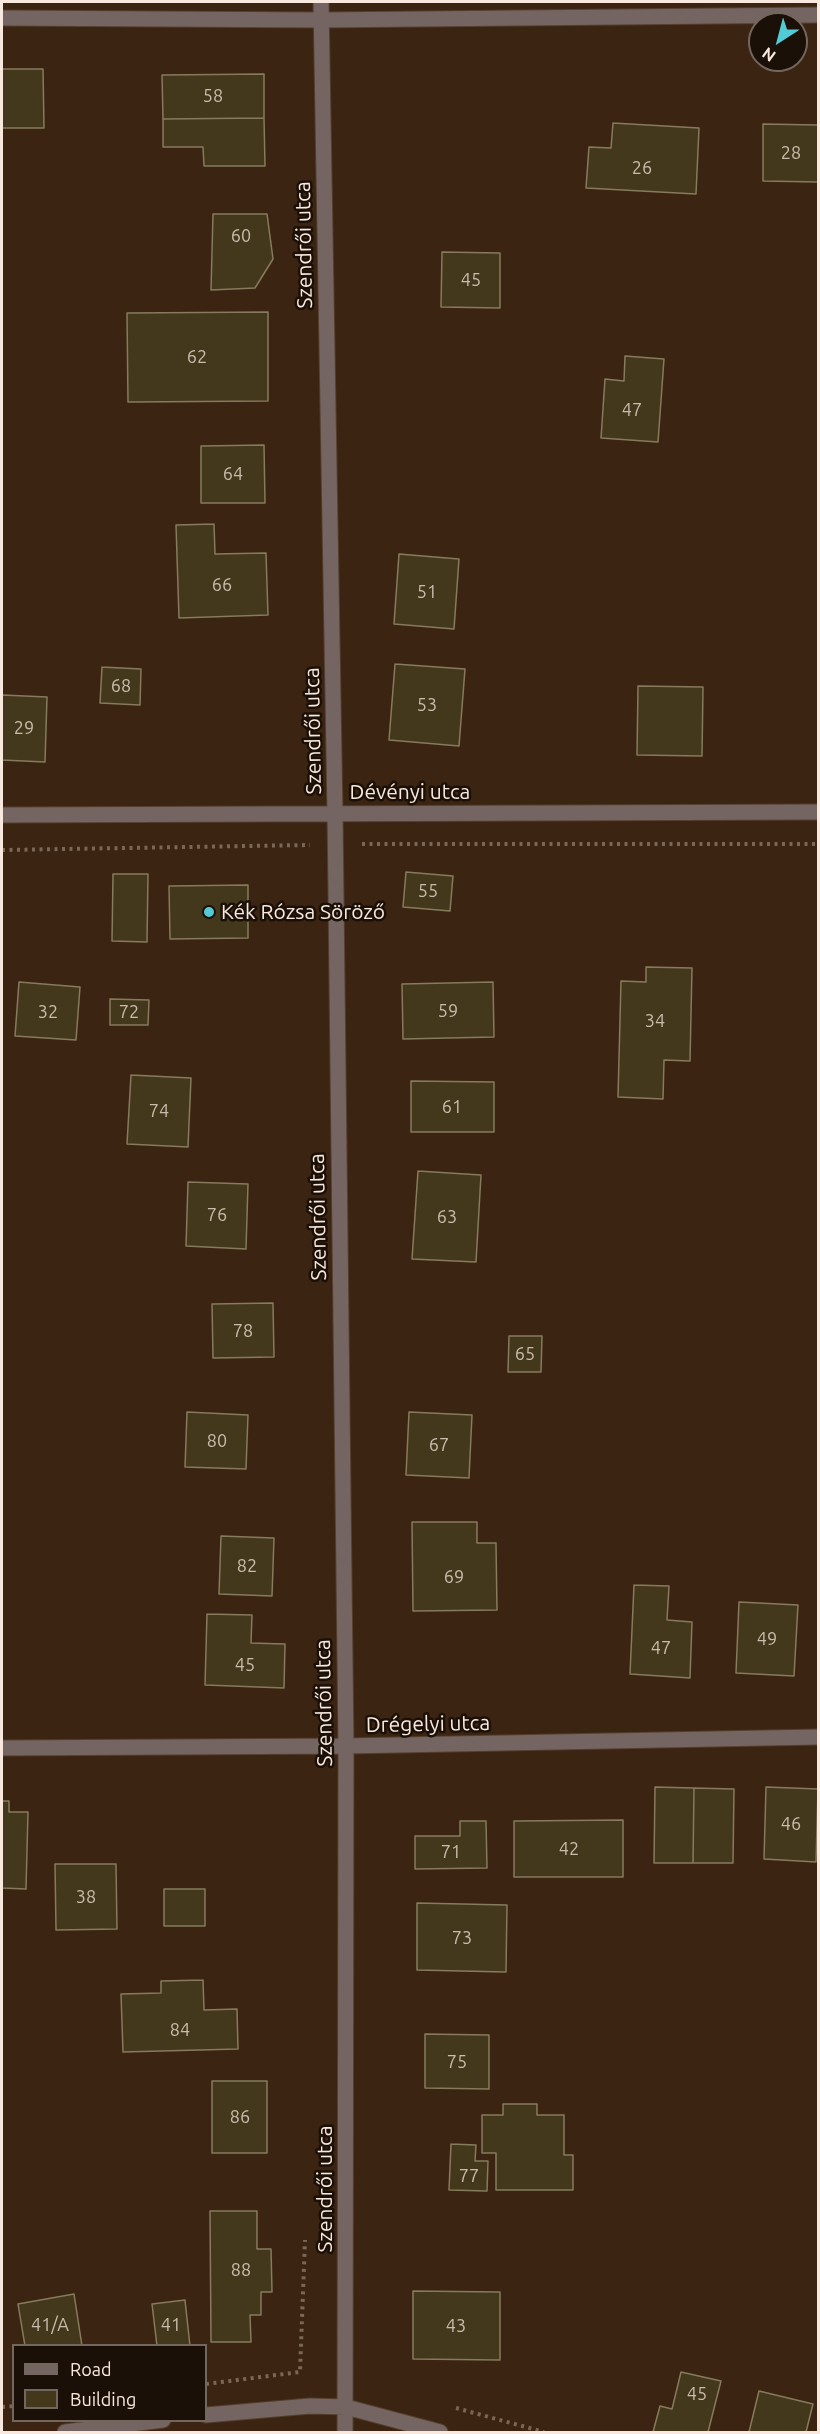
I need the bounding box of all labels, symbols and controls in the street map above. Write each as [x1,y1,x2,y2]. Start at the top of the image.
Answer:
north arrow [748,12,808,72]
text: N [758,44,779,66]
house number: 58 [203,85,223,107]
house number: 28 [781,142,801,164]
house number: 26 [632,157,652,179]
street label: Szendrői utca [290,181,318,309]
house number: 60 [231,225,251,247]
house number: 45 [461,269,481,291]
house number: 62 [187,346,207,368]
house number: 47 [622,399,642,421]
house number: 64 [223,463,243,485]
house number: 66 [212,574,232,596]
house number: 51 [417,581,437,603]
street label: Szendrői utca [299,667,327,795]
house number: 68 [111,675,131,697]
house number: 53 [417,694,437,716]
house number: 29 [14,717,34,739]
street label: Dévényi utca [350,779,470,805]
house number: 55 [418,880,438,902]
place label: Kék Rózsa Söröző [221,899,385,925]
marker: Kék Rózsa Söröző [202,905,216,919]
house number: 59 [438,1000,458,1022]
house number: 32 [38,1001,58,1023]
house number: 72 [119,1001,139,1023]
house number: 34 [645,1010,665,1032]
house number: 61 [442,1096,462,1118]
house number: 74 [149,1100,169,1122]
street label: Szendrői utca [304,1153,332,1281]
house number: 76 [207,1204,227,1226]
house number: 63 [437,1206,457,1228]
house number: 78 [233,1320,253,1342]
house number: 65 [515,1343,535,1365]
house number: 80 [207,1430,227,1452]
house number: 67 [429,1434,449,1456]
house number: 82 [237,1555,257,1577]
house number: 69 [444,1566,464,1588]
house number: 49 [757,1628,777,1650]
house number: 47 [651,1637,671,1659]
street label: Szendrői utca [310,1639,338,1767]
house number: 45 [235,1654,255,1676]
street label: Drégelyi utca [366,1710,490,1738]
house number: 46 [781,1813,801,1835]
house number: 42 [559,1838,579,1860]
house number: 71 [441,1841,461,1863]
house number: 38 [76,1886,96,1908]
house number: 73 [452,1927,472,1949]
house number: 84 [170,2019,190,2041]
house number: 75 [447,2051,467,2073]
house number: 86 [230,2106,250,2128]
street label: Szendrői utca [312,2125,338,2253]
house number: 77 [459,2165,479,2187]
house number: 88 [231,2259,251,2281]
house number: 41/A [31,2314,69,2336]
house number: 41 [161,2314,181,2336]
house number: 43 [446,2315,466,2337]
legend [12,2344,207,2422]
text: Road [70,2359,112,2379]
house number: 45 [687,2383,707,2405]
text: Building [70,2389,136,2409]

